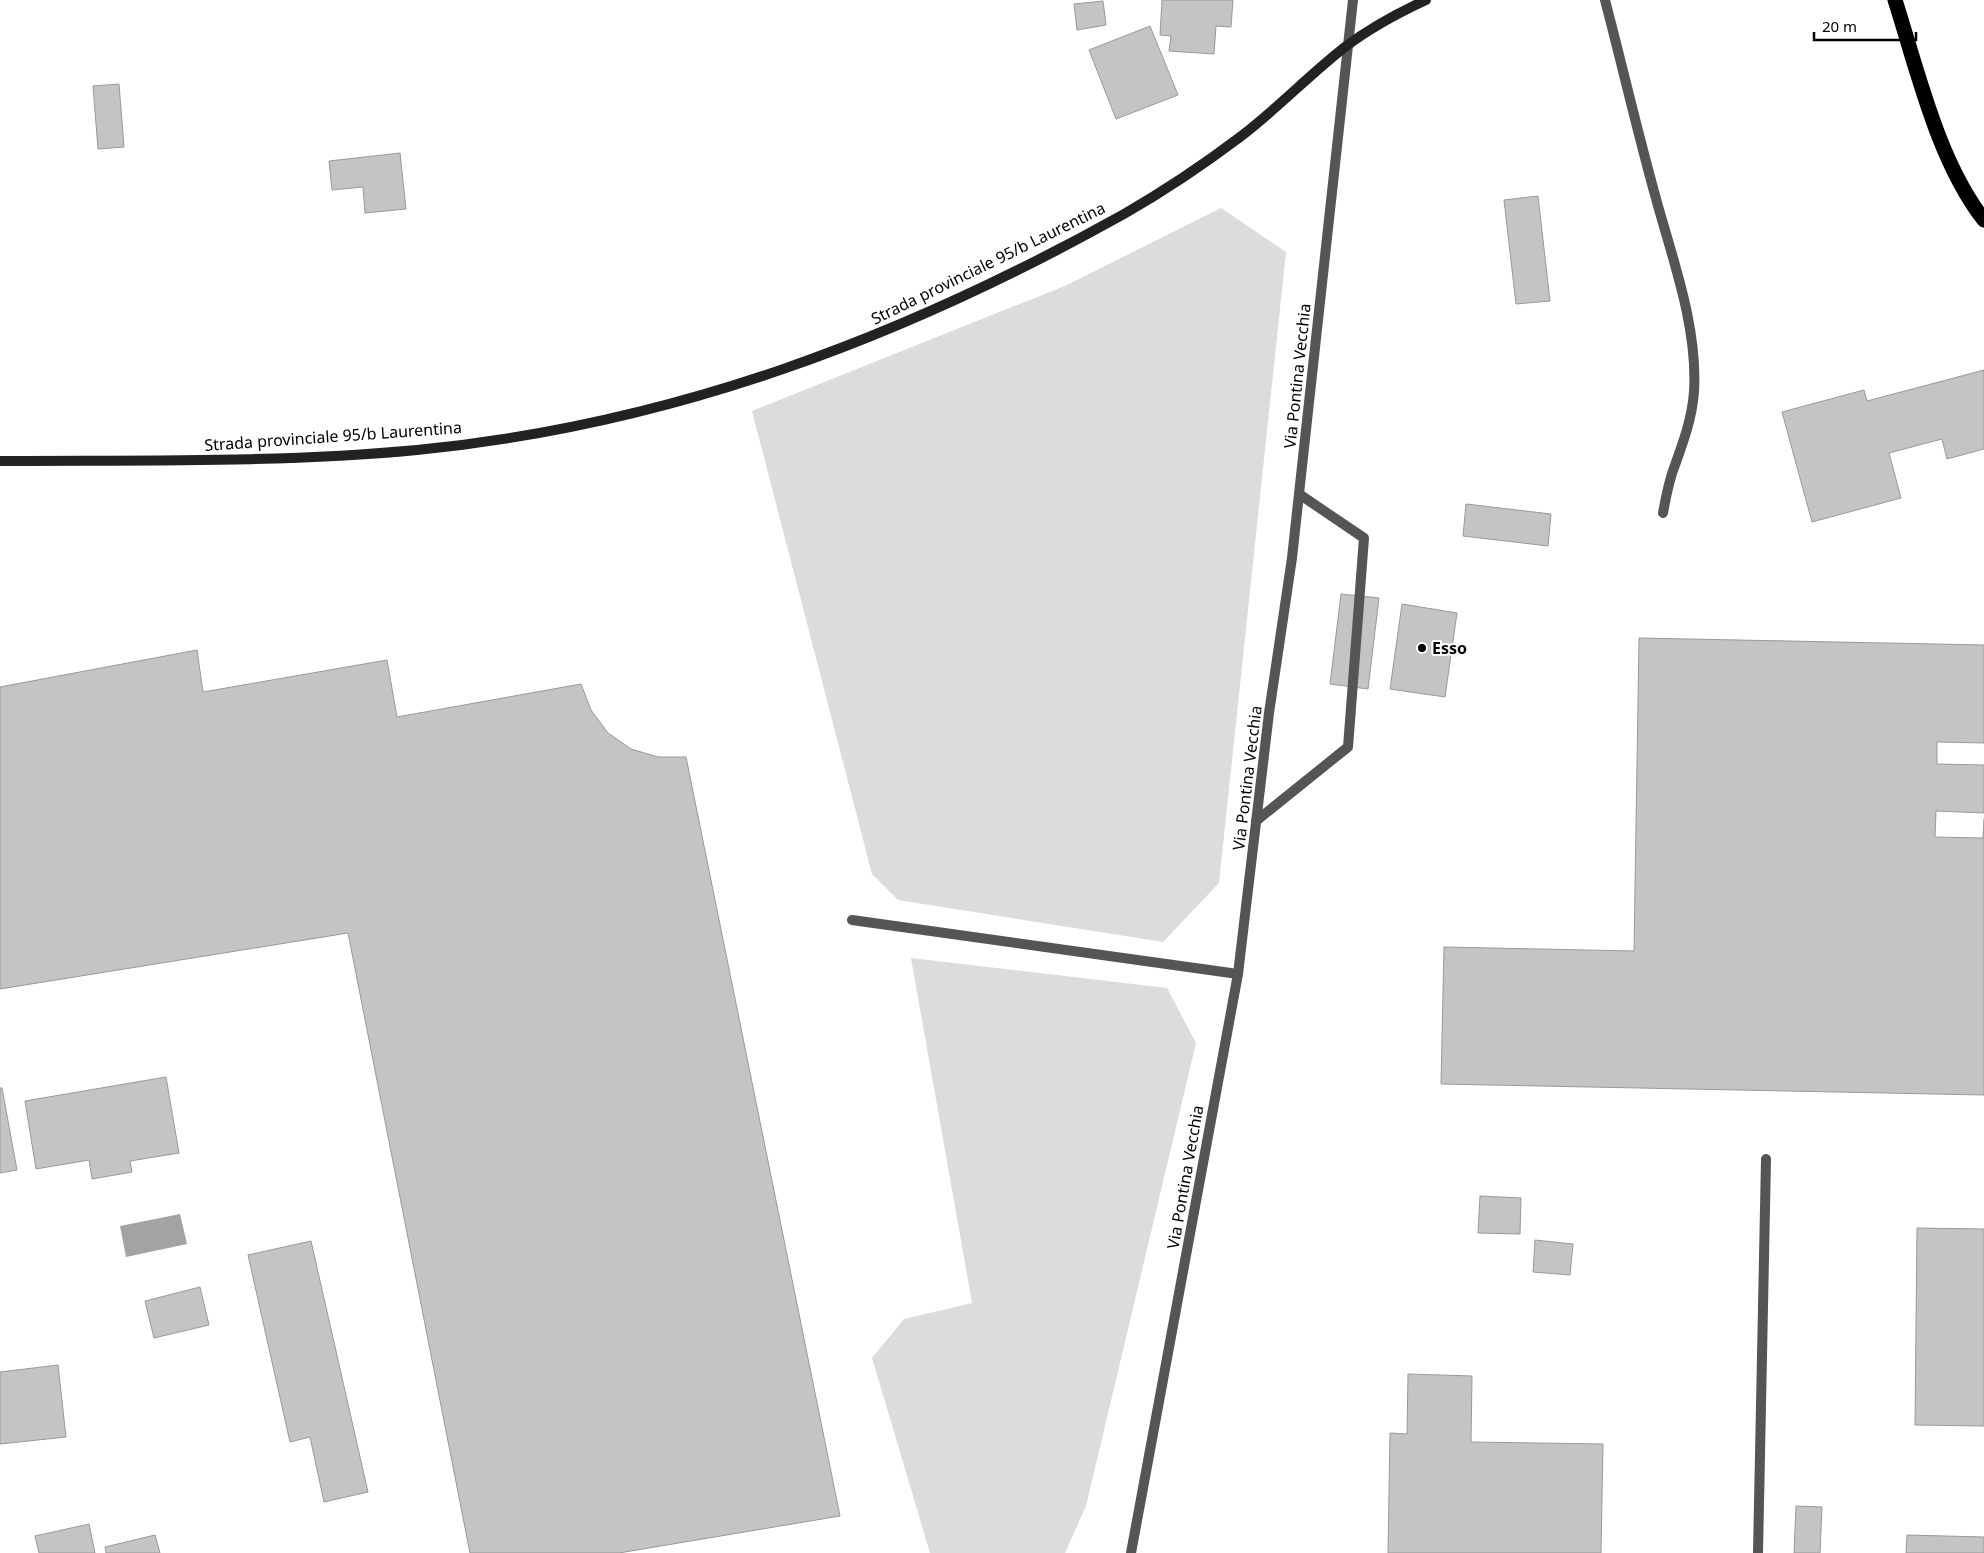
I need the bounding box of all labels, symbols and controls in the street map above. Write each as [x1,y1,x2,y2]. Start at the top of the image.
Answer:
scale bar [1814,10,1916,42]
text: 20 m [1822,16,1857,36]
street label: Strada provinciale 95/b Laurentina [867,197,1109,329]
street label: Via Pontina Vecchia [1278,302,1316,450]
street label: Strada provinciale 95/b Laurentina [204,416,462,456]
place label: Esso [1432,637,1467,659]
marker: Esso [1416,642,1428,654]
street label: Via Pontina Vecchia [1227,704,1267,852]
street label: Via Pontina Vecchia [1162,1103,1208,1251]

